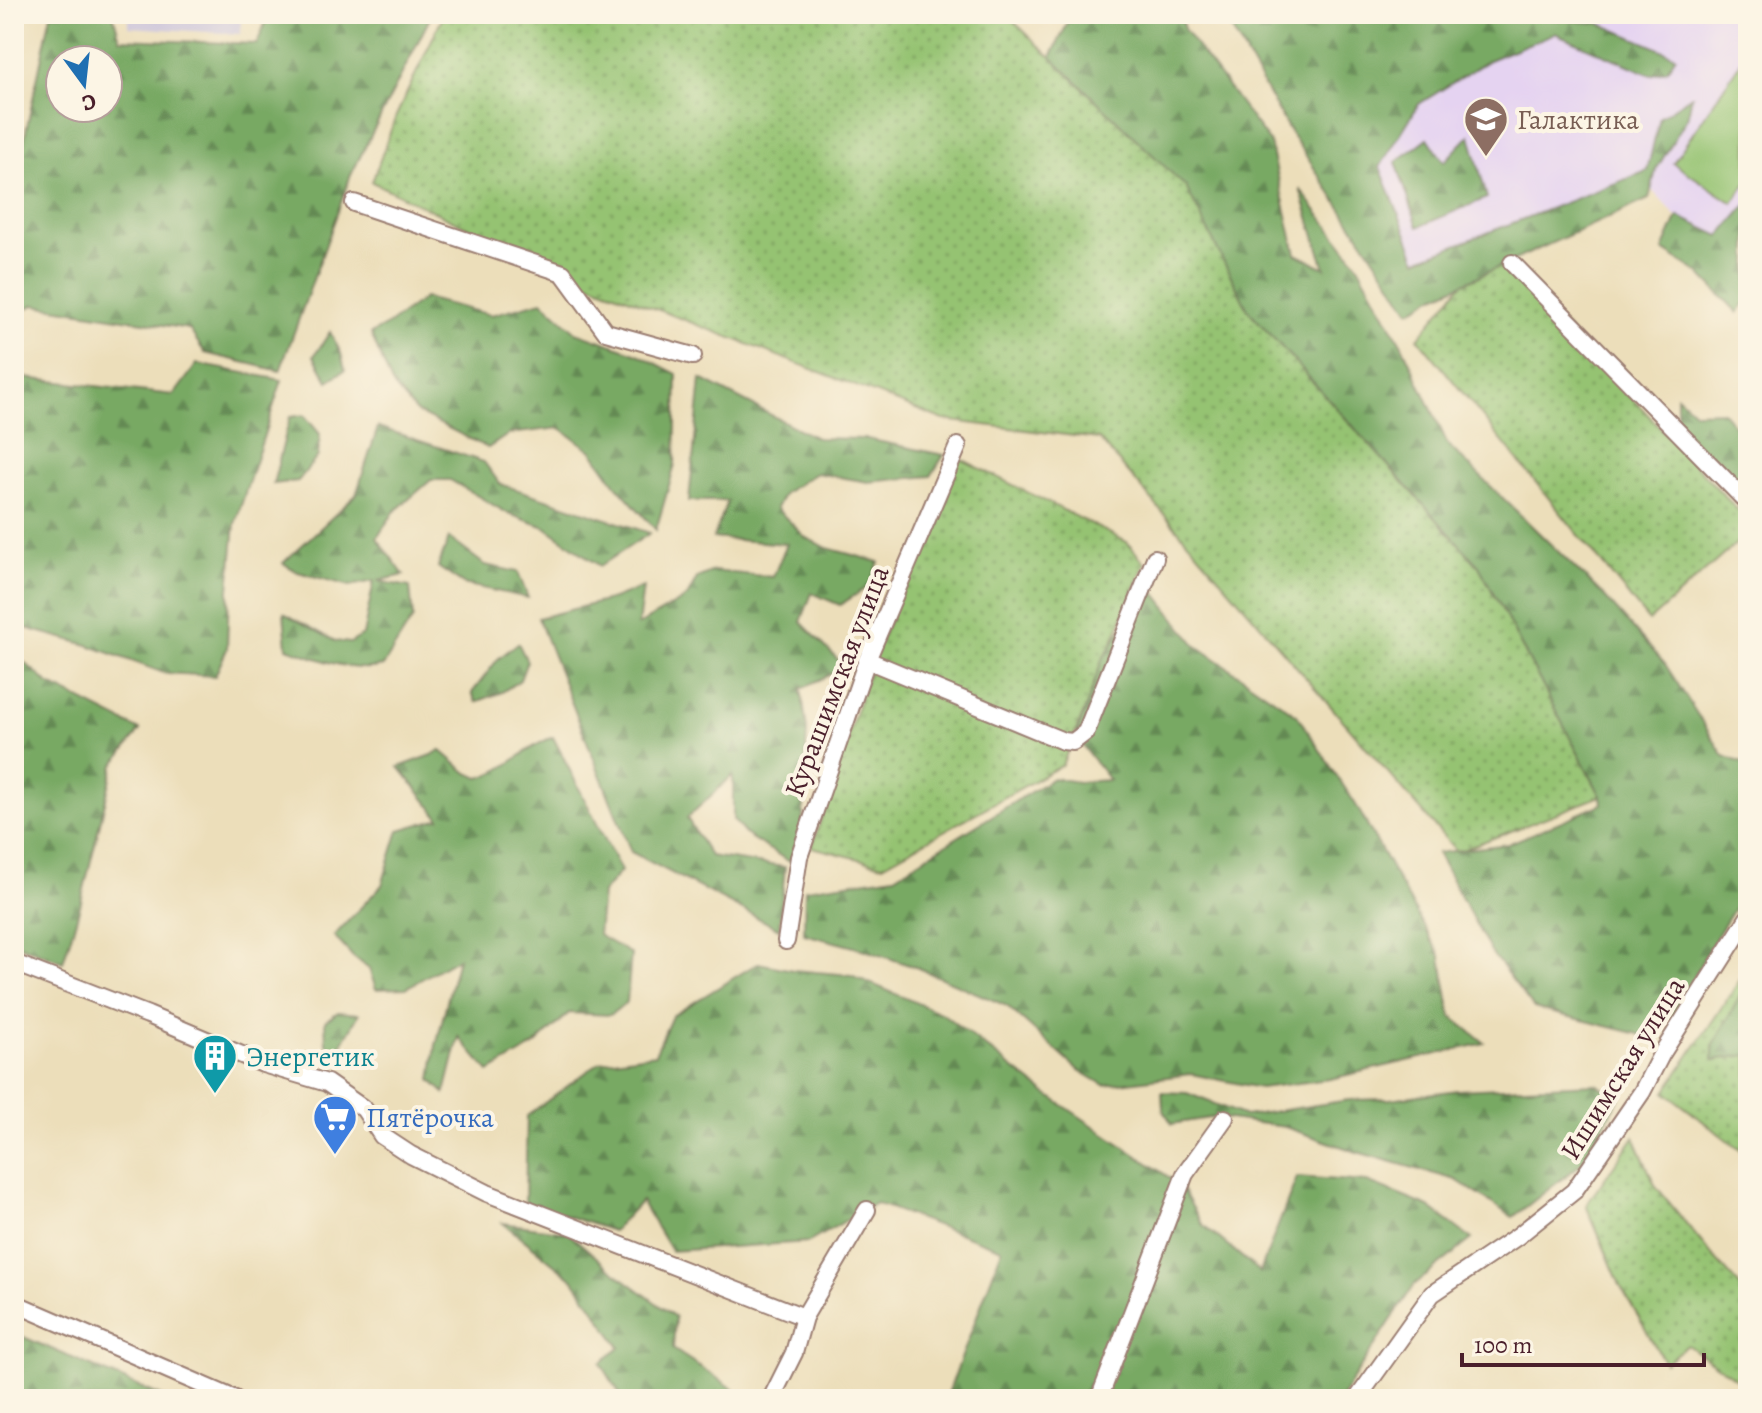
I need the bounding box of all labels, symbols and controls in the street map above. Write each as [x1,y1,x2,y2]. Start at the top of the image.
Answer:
north arrow [44,44,124,124]
text: С [78,86,99,119]
school or university icon: Галактика [1462,95,1510,158]
place label: Галактика [1517,101,1639,139]
street label: Курашимская улица [775,560,899,803]
street label: Ишимская улица [1552,970,1694,1167]
building icon: Энергетик [191,1032,239,1095]
place label: Энергетик [246,1038,375,1076]
supermarket icon: Пятёрочка [311,1093,359,1156]
place label: Пятёрочка [366,1099,494,1137]
scale bar [1462,1317,1704,1367]
text: 100 m [1474,1329,1533,1361]

